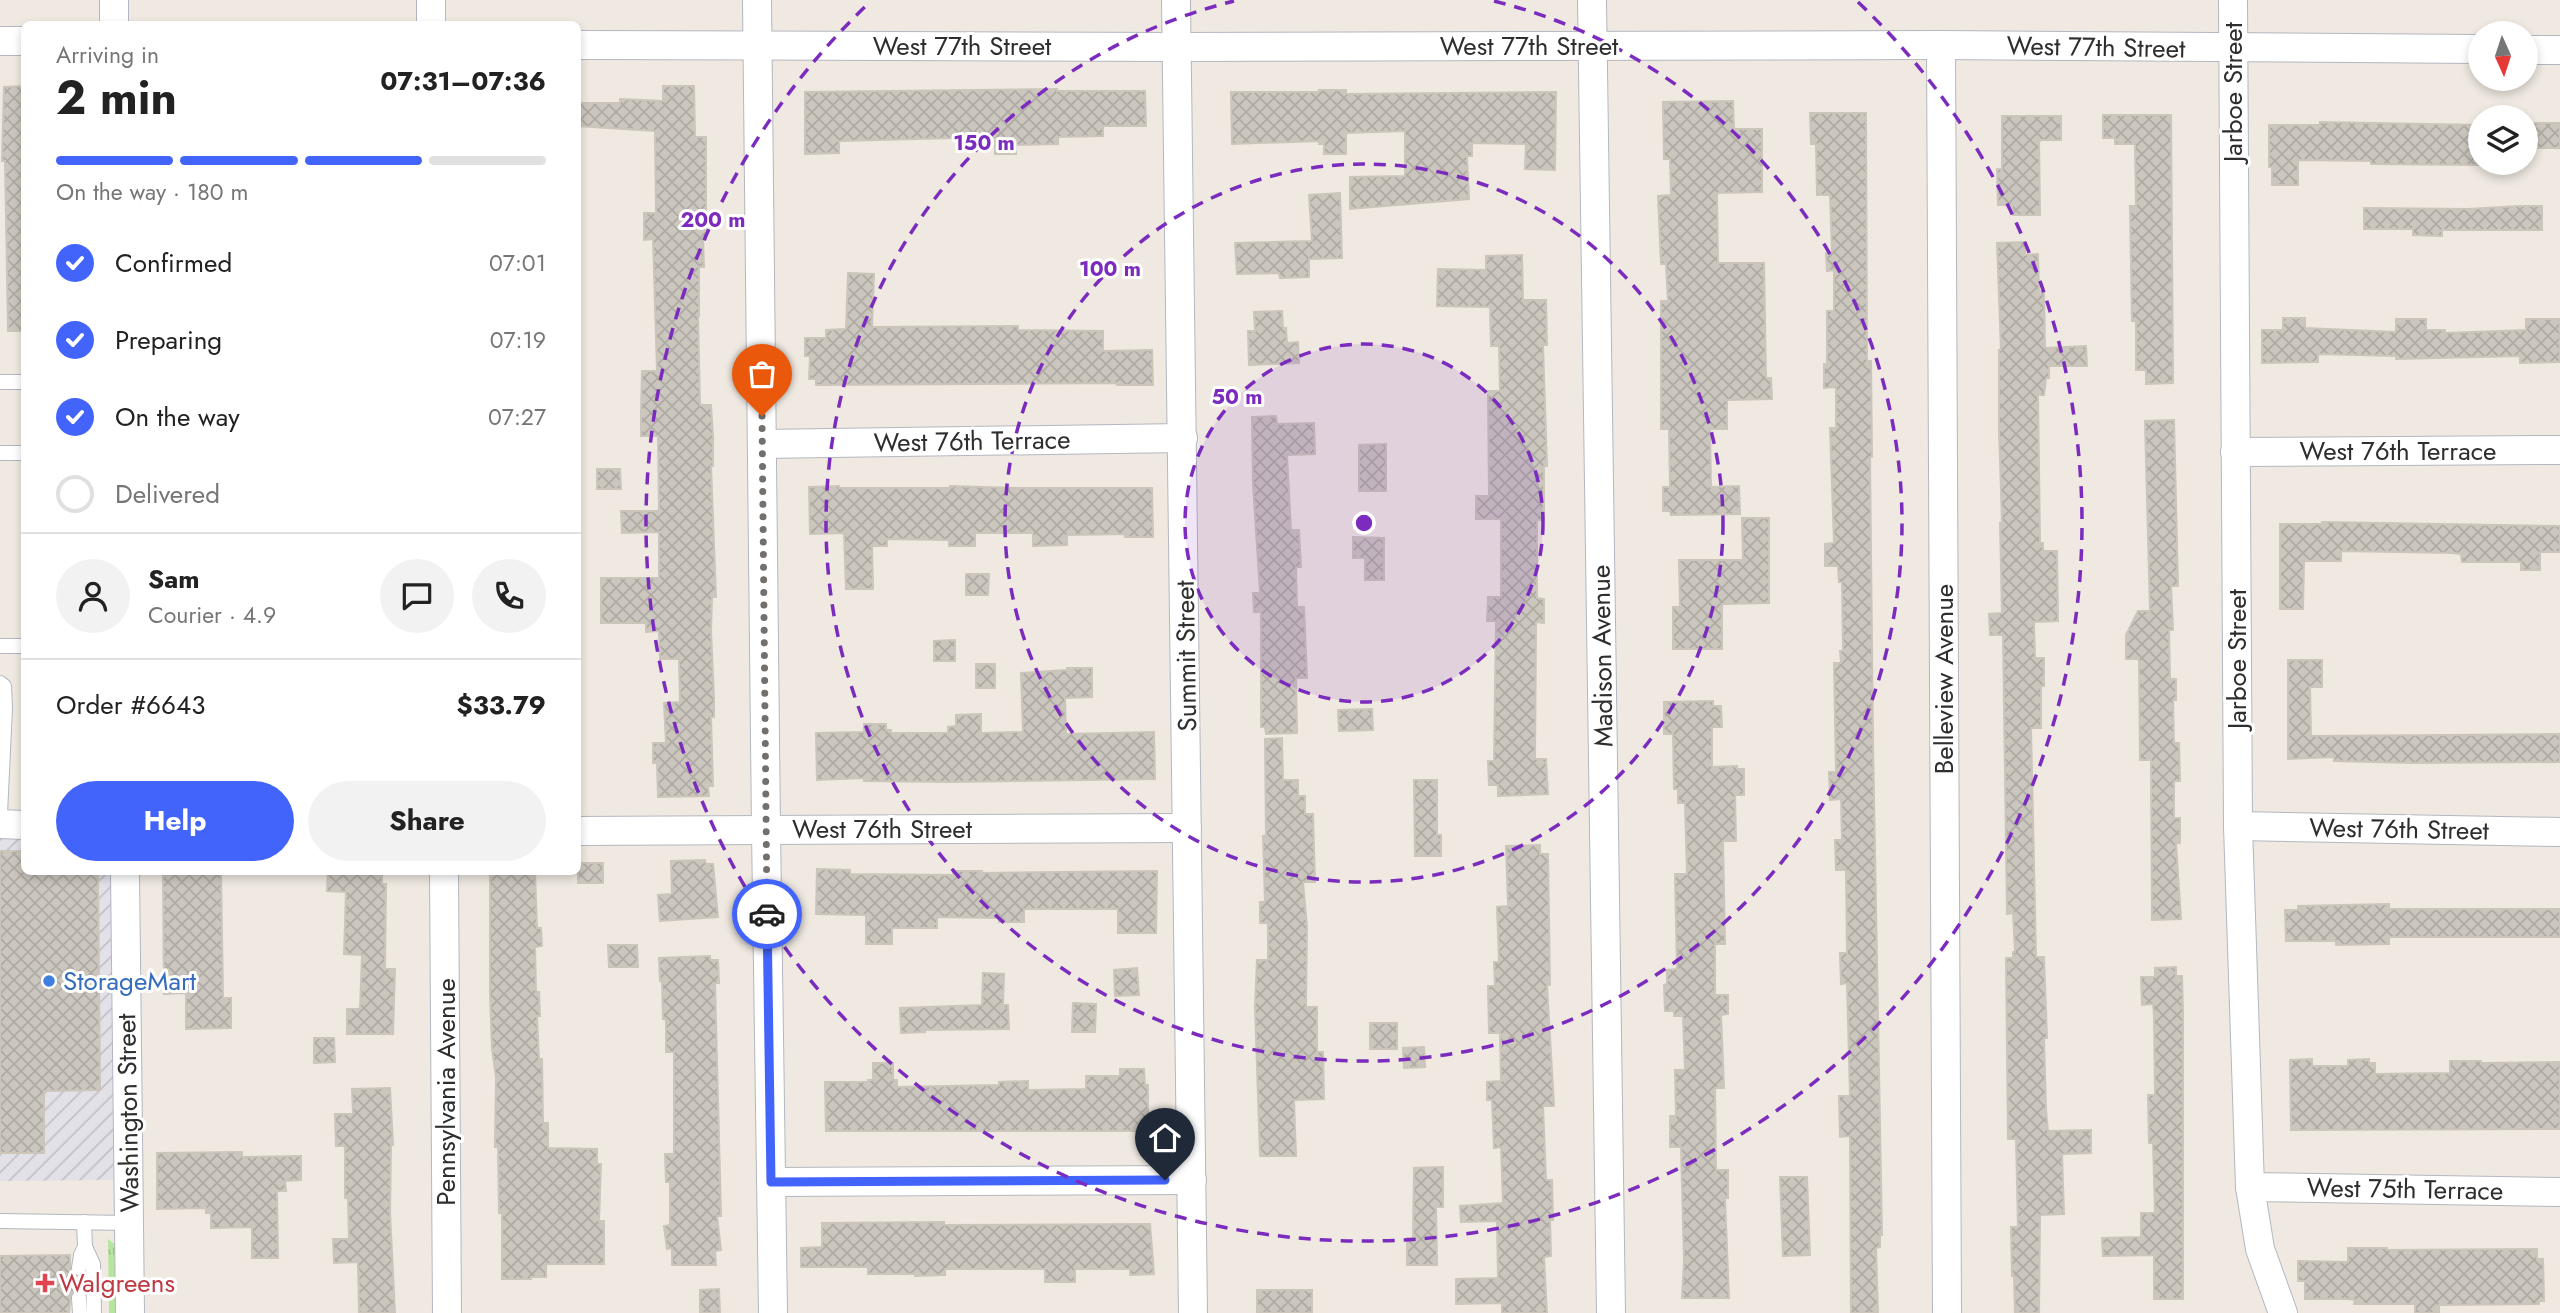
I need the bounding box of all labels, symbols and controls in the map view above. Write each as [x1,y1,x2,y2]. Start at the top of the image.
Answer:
street label: Jarboe Street [2214,21,2252,165]
north arrow [2468,21,2538,91]
map controls [2468,21,2538,175]
street label: West 77th Street [2006,26,2186,68]
street label: West 77th Street [873,27,1052,65]
street label: West 77th Street [1440,27,1619,65]
text: Arriving in [56,38,159,72]
text: 07:31–07:36 [380,62,546,100]
text: 2 min [56,65,177,131]
button: layers [2468,105,2538,175]
text: 150 m [953,128,1015,158]
text: On the way · 180 m [56,175,248,209]
text: 200 m [680,205,746,235]
icon: check [56,244,94,282]
text: Confirmed [115,244,232,282]
text: 07:01 [489,246,546,280]
text: 100 m [1079,254,1141,284]
icon: check [56,321,94,359]
text: Preparing [115,321,222,359]
text: 07:19 [490,323,546,357]
pin [732,344,792,416]
icon: bag [743,355,781,393]
text: 50 m [1212,382,1262,412]
icon: check [56,398,94,436]
text: On the way [115,398,240,436]
text: 07:27 [488,400,546,434]
street label: West 76th Terrace [873,420,1071,462]
street label: West 76th Terrace [2300,432,2496,470]
text: Delivered [115,475,220,513]
centre of rings [1352,511,1376,535]
button: person [56,559,130,633]
button: chat [380,559,454,633]
button: phone [472,559,546,633]
text: Sam [148,560,200,598]
street label: Madison Avenue [1581,565,1623,747]
street label: Summit Street [1166,579,1206,732]
street label: Belleview Avenue [1925,584,1963,774]
street label: Jarboe Street [2218,588,2256,732]
text: Courier · 4.9 [148,598,276,632]
text: Order #6643 [56,686,205,724]
text: $33.79 [456,686,546,724]
button: Help [56,781,294,861]
button: Share [308,781,546,861]
street label: West 76th Street [2309,808,2490,850]
street label: West 76th Street [792,810,973,848]
courier [732,879,802,949]
icon: car [748,895,786,933]
place label: StorageMart [63,962,197,1000]
marker: StorageMart [41,973,57,989]
street label: Pennsylvania Avenue [427,978,465,1206]
street label: Washington Street [107,1012,149,1213]
pin [1135,1108,1195,1180]
icon: home [1146,1119,1184,1157]
street label: West 75th Terrace [2306,1168,2504,1210]
place label: Walgreens [59,1264,175,1302]
marker: Walgreens [37,1275,53,1291]

